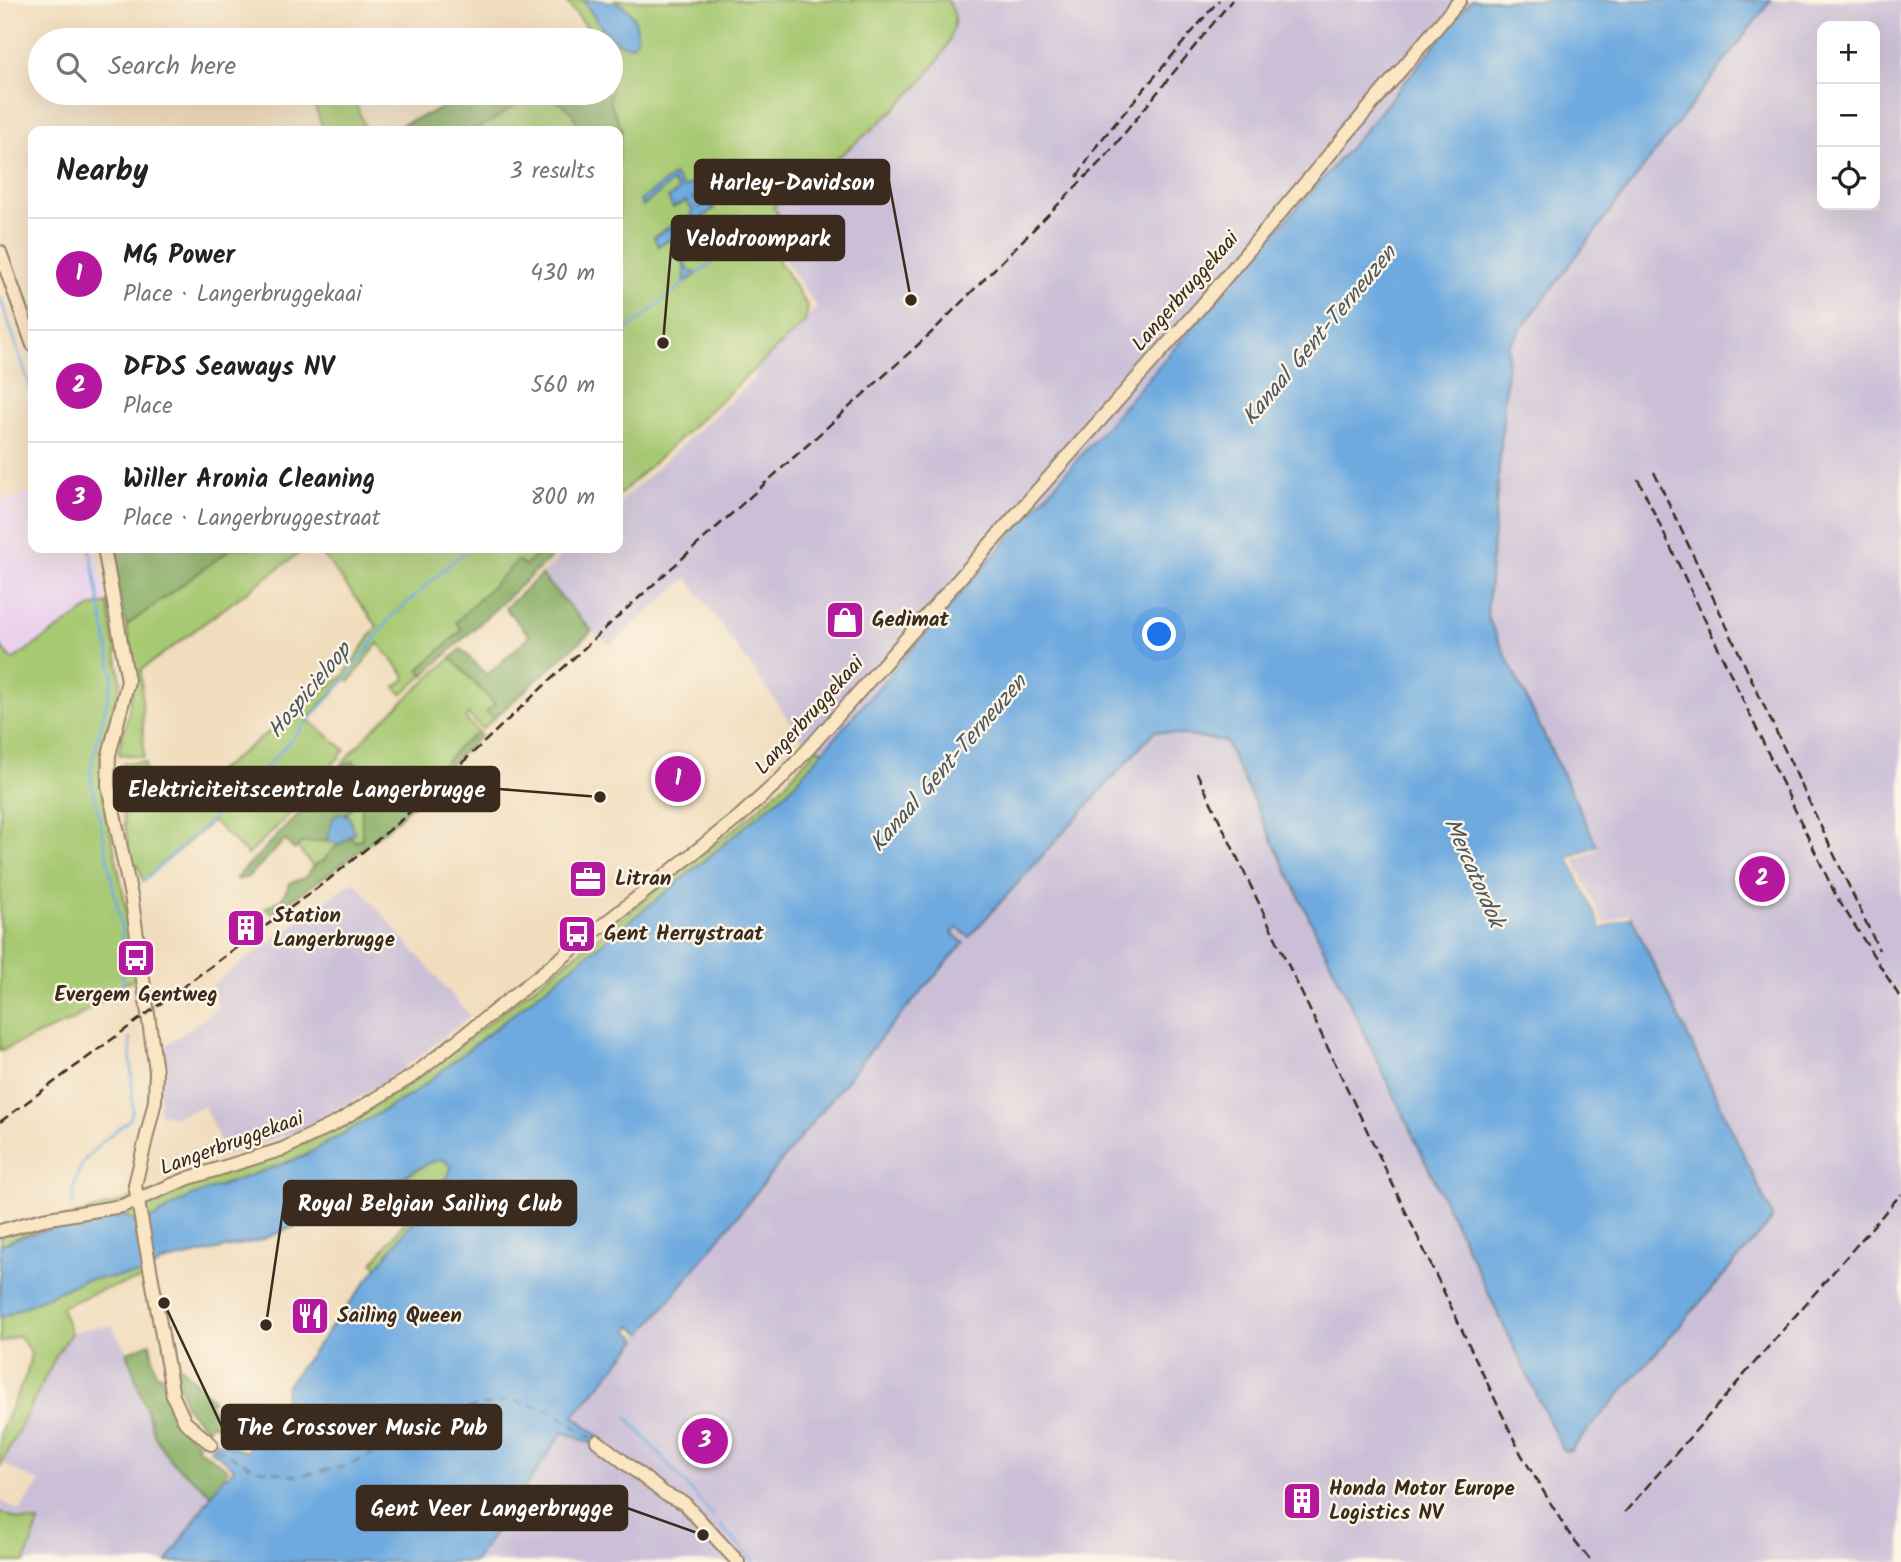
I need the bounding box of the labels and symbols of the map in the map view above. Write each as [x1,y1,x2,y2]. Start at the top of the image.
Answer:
callout: Harley-Davidson [695,160,889,204]
text: Harley-Davidson [709,166,875,202]
callout: Velodroompark [672,216,844,260]
text: Velodroompark [686,222,831,258]
street label: Langerbruggekaai [1124,223,1249,360]
water label: Kanaal Gent-Terneuzen [1234,237,1407,434]
shop icon: Gedimat [824,599,866,641]
place label: Gedimat [872,604,949,637]
your location [1142,617,1176,651]
water label: Hospicieloop [259,634,362,747]
street label: Langerbruggekaai [747,648,873,783]
water label: Kanaal Gent-Terneuzen [861,666,1038,861]
pin: 1 [655,753,701,805]
callout: Elektriciteitscentrale Langerbrugge [114,767,499,811]
text: Elektriciteitscentrale Langerbrugge [128,773,486,809]
water label: Mercatordok [1433,812,1514,937]
pin: 2 [1739,853,1785,905]
office icon: Litran [567,858,609,900]
place label: Litran [615,863,671,896]
place label: Station Langerbrugge [273,900,395,957]
building icon: Station Langerbrugge [225,907,267,949]
bus stop icon: Gent Herrystraat [556,913,598,955]
place label: Gent Herrystraat [604,918,764,951]
bus stop icon: Evergem Gentweg [115,937,157,979]
place label: Evergem Gentweg [54,979,218,1012]
street label: Langerbruggekaai [155,1102,309,1185]
callout: Royal Belgian Sailing Club [284,1181,576,1225]
text: Royal Belgian Sailing Club [298,1187,562,1223]
restaurant icon: Sailing Queen [289,1295,331,1337]
place label: Sailing Queen [337,1300,462,1333]
callout: The Crossover Music Pub [222,1405,501,1449]
text: The Crossover Music Pub [237,1411,487,1447]
pin: 3 [682,1415,728,1467]
place label: Honda Motor Europe Logistics NV [1329,1473,1515,1530]
building icon: Honda Motor Europe Logistics NV [1281,1480,1323,1522]
callout: Gent Veer Langerbrugge [357,1486,627,1530]
text: Gent Veer Langerbrugge [371,1492,613,1528]

